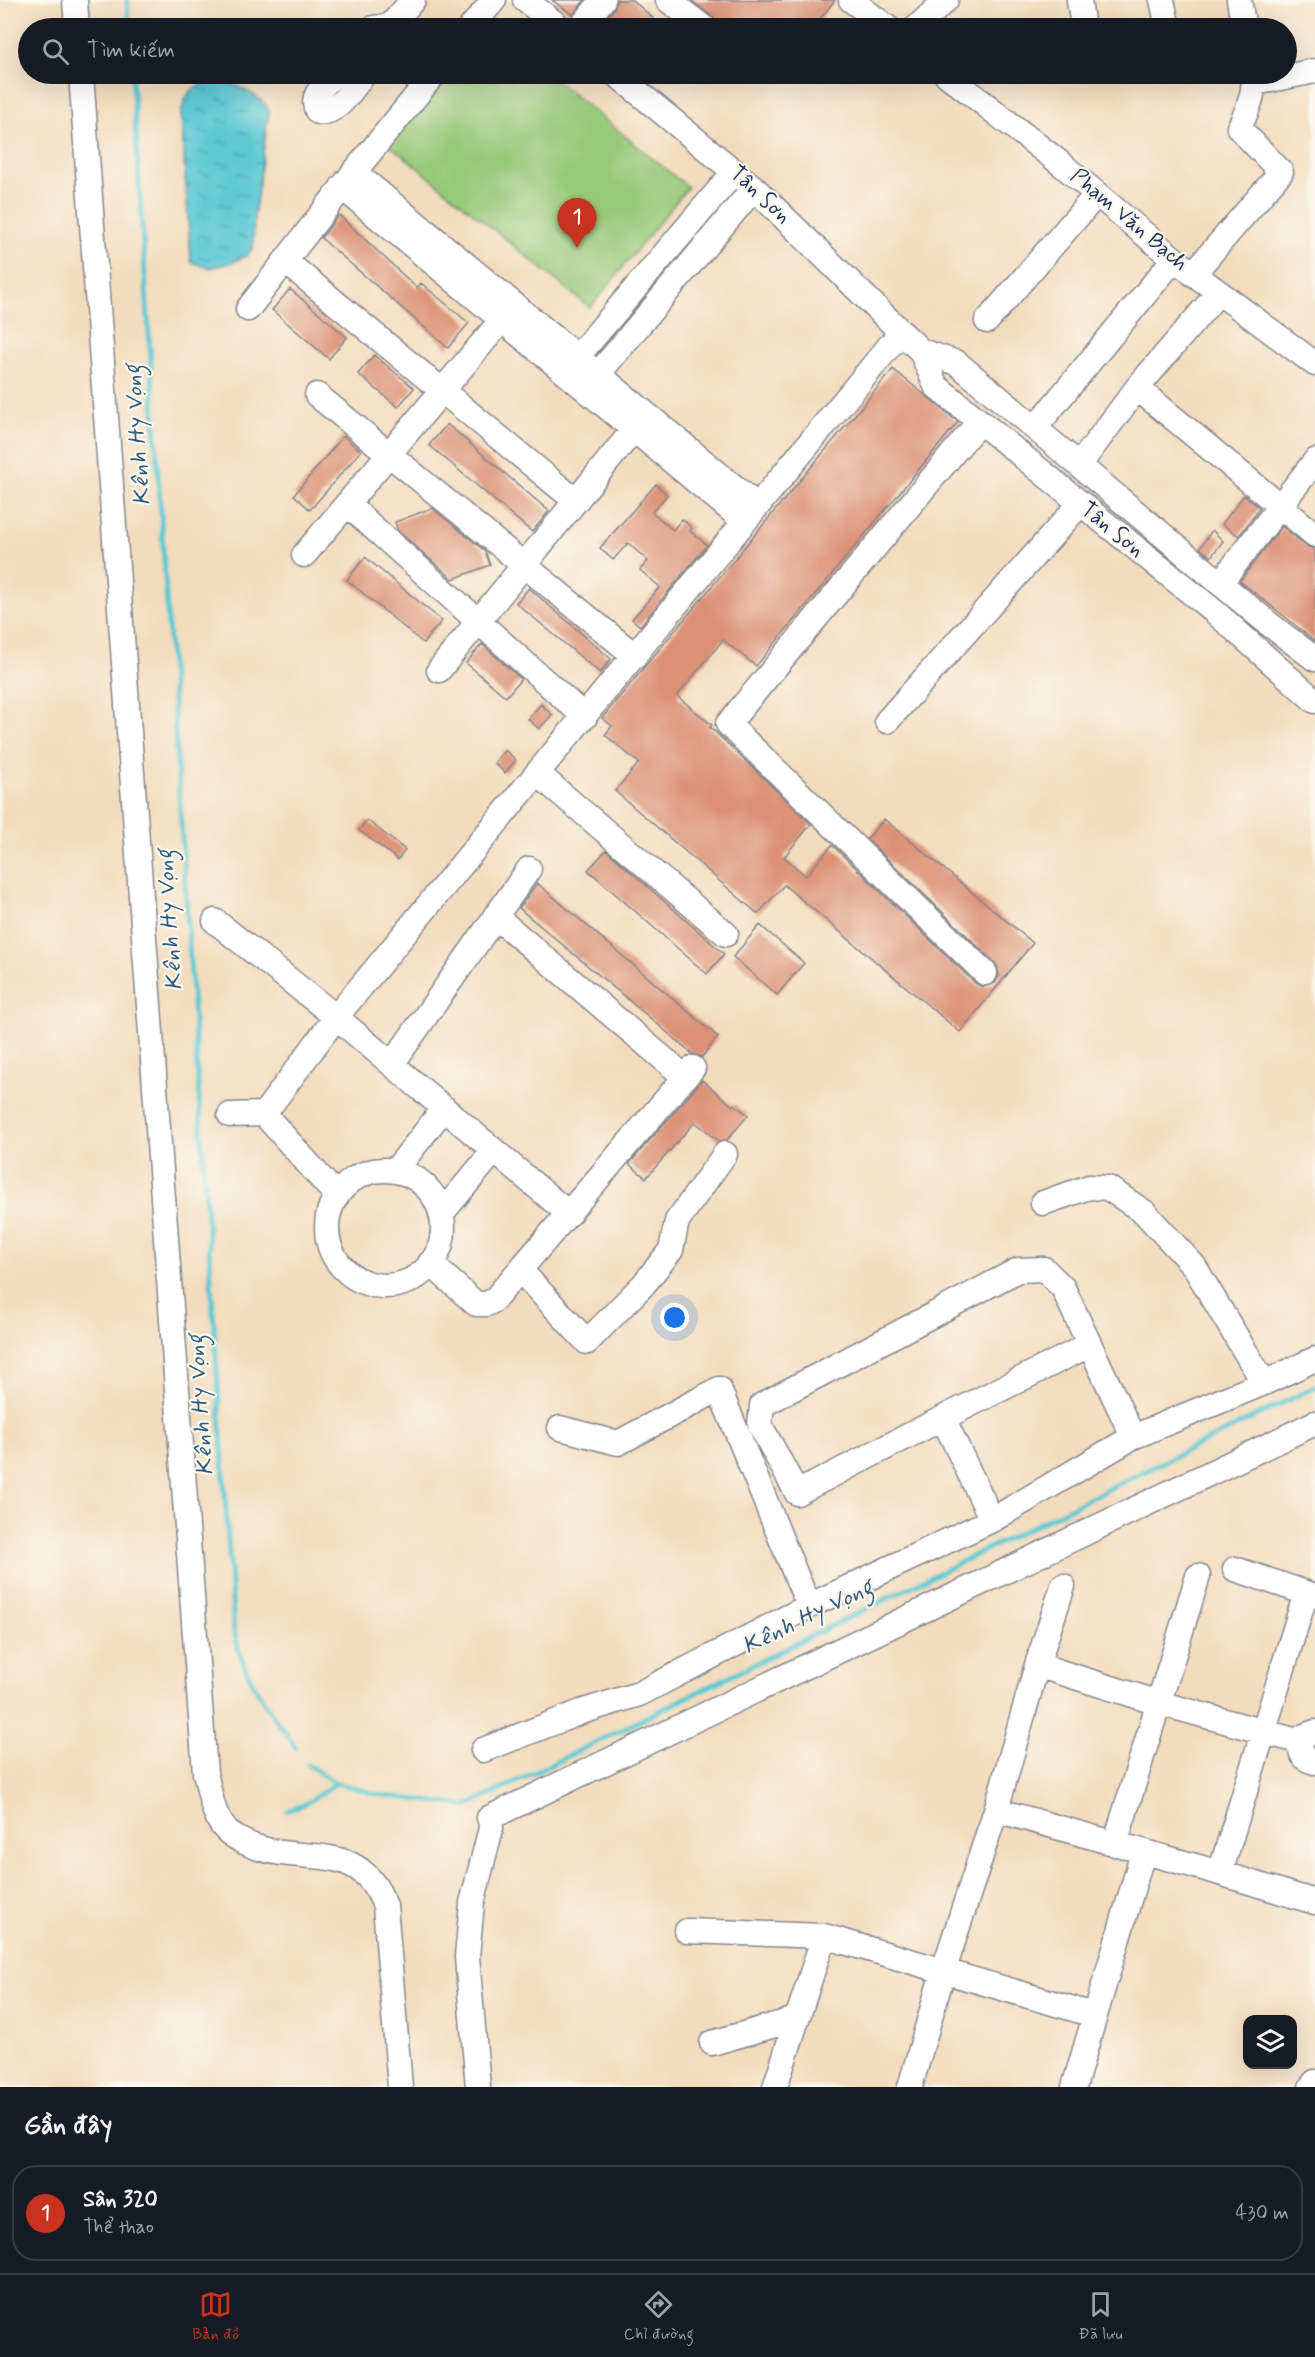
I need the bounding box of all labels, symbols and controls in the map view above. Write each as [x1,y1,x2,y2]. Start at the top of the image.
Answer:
search box [18,18,1297,84]
icon: search [39,35,72,68]
text: Tìm kiếm [87,37,175,65]
street label: Tân Sơn [723,160,797,230]
street label: Phạm Văn Bạch [1064,163,1194,277]
pin: 1 [558,198,596,248]
water label: Kênh Hy Vọng [117,360,161,507]
street label: Tân Sơn [1074,496,1150,564]
water label: Kênh Hy Vọng [149,845,193,992]
your location [660,1303,689,1332]
water label: Kênh Hy Vọng [180,1330,224,1477]
water label: Kênh Hy Vọng [737,1571,882,1665]
map controls [1243,2015,1297,2069]
button: layers [1243,2015,1297,2069]
text: Gần đây [24,2109,112,2143]
text: Sân 320 [83,2186,158,2214]
text: 1 [41,2200,50,2227]
text: 430 m [1236,2200,1289,2227]
text: Thể thao [83,2214,154,2241]
tab: Bản đồ [192,2288,239,2345]
tab: Chỉ đường [624,2288,694,2345]
tab: Đã lưu [1078,2288,1123,2345]

